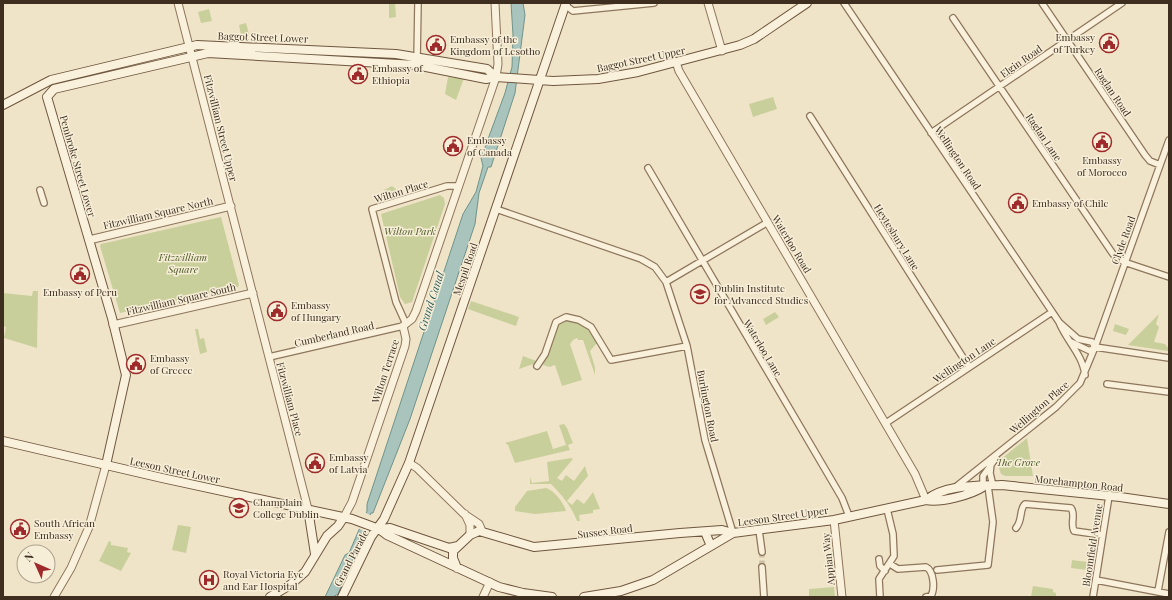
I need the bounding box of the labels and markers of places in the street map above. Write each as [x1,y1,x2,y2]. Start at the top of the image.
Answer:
place label: Embassy of Turkey [1053,30,1095,56]
place label: Embassy of the Kingdom of Lesotho [450,32,541,58]
public building icon: Embassy of Turkey [1098,32,1120,54]
public building icon: Embassy of the Kingdom of Lesotho [425,34,447,56]
place label: Embassy of Ethiopia [372,61,423,87]
public building icon: Embassy of Ethiopia [347,63,369,85]
public building icon: Embassy of Morocco [1091,131,1113,153]
place label: Embassy of Canada [467,133,512,159]
public building icon: Embassy of Canada [442,135,464,157]
place label: Embassy of Morocco [1077,153,1128,179]
public building icon: Embassy of Chile [1007,192,1029,214]
place label: Embassy of Chile [1032,196,1109,210]
public building icon: Embassy of Peru [69,263,91,285]
place label: Dublin Institute for Advanced Studies [714,281,808,307]
school or university icon: Dublin Institute for Advanced Studies [689,283,711,305]
place label: Embassy of Peru [43,285,117,299]
place label: Embassy of Hungary [291,298,341,324]
public building icon: Embassy of Hungary [266,300,288,322]
place label: Embassy of Greece [150,351,193,377]
public building icon: Embassy of Greece [125,353,147,375]
place label: Embassy of Latvia [329,450,369,476]
public building icon: Embassy of Latvia [304,452,326,474]
place label: Champlain College Dublin [253,495,319,521]
school or university icon: Champlain College Dublin [228,497,250,519]
place label: South African Embassy [34,516,95,542]
public building icon: South African Embassy [9,518,31,540]
place label: Royal Victoria Eye and Ear Hospital [223,567,304,593]
hospital icon: Royal Victoria Eye and Ear Hospital [198,569,220,591]

